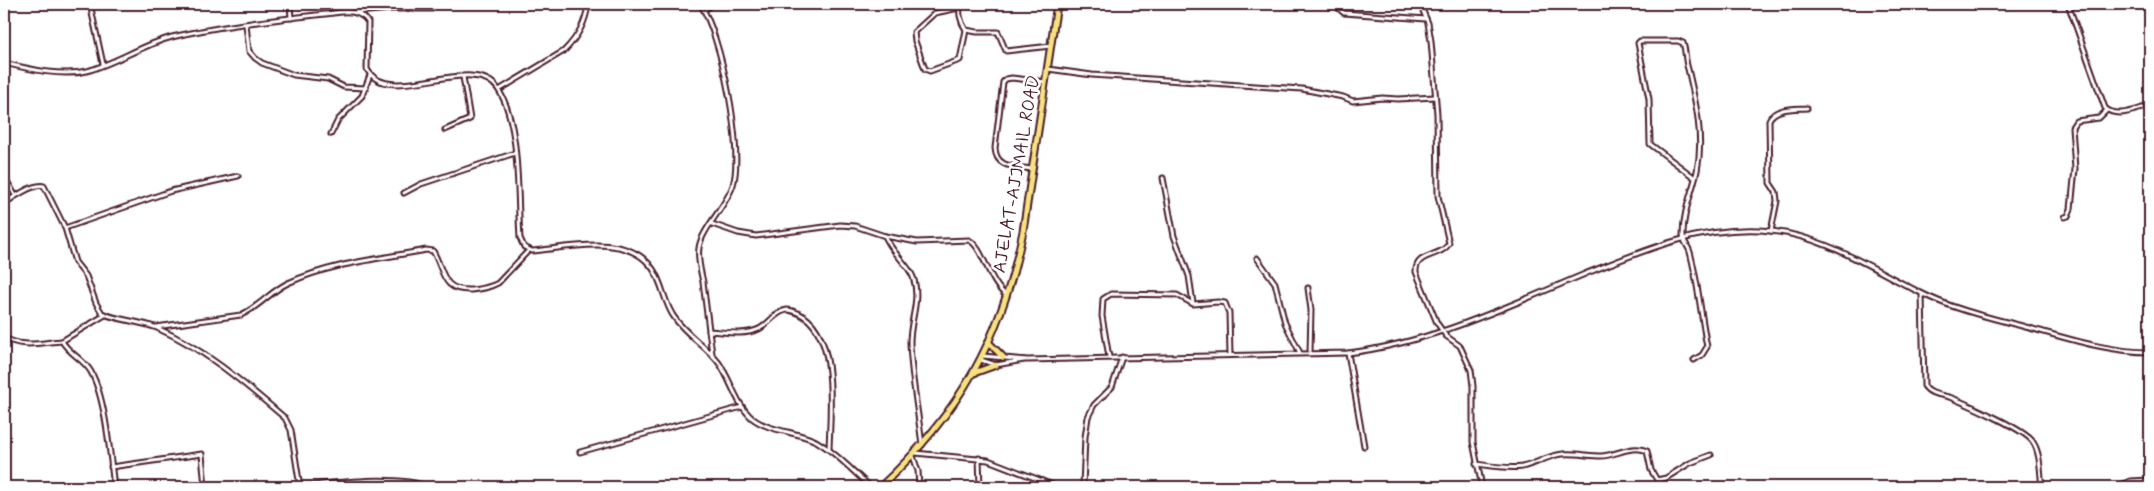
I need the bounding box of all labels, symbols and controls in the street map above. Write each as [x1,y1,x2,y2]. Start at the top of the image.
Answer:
street label: AJELAT-AJJMAIL ROAD [988,73,1046,275]

